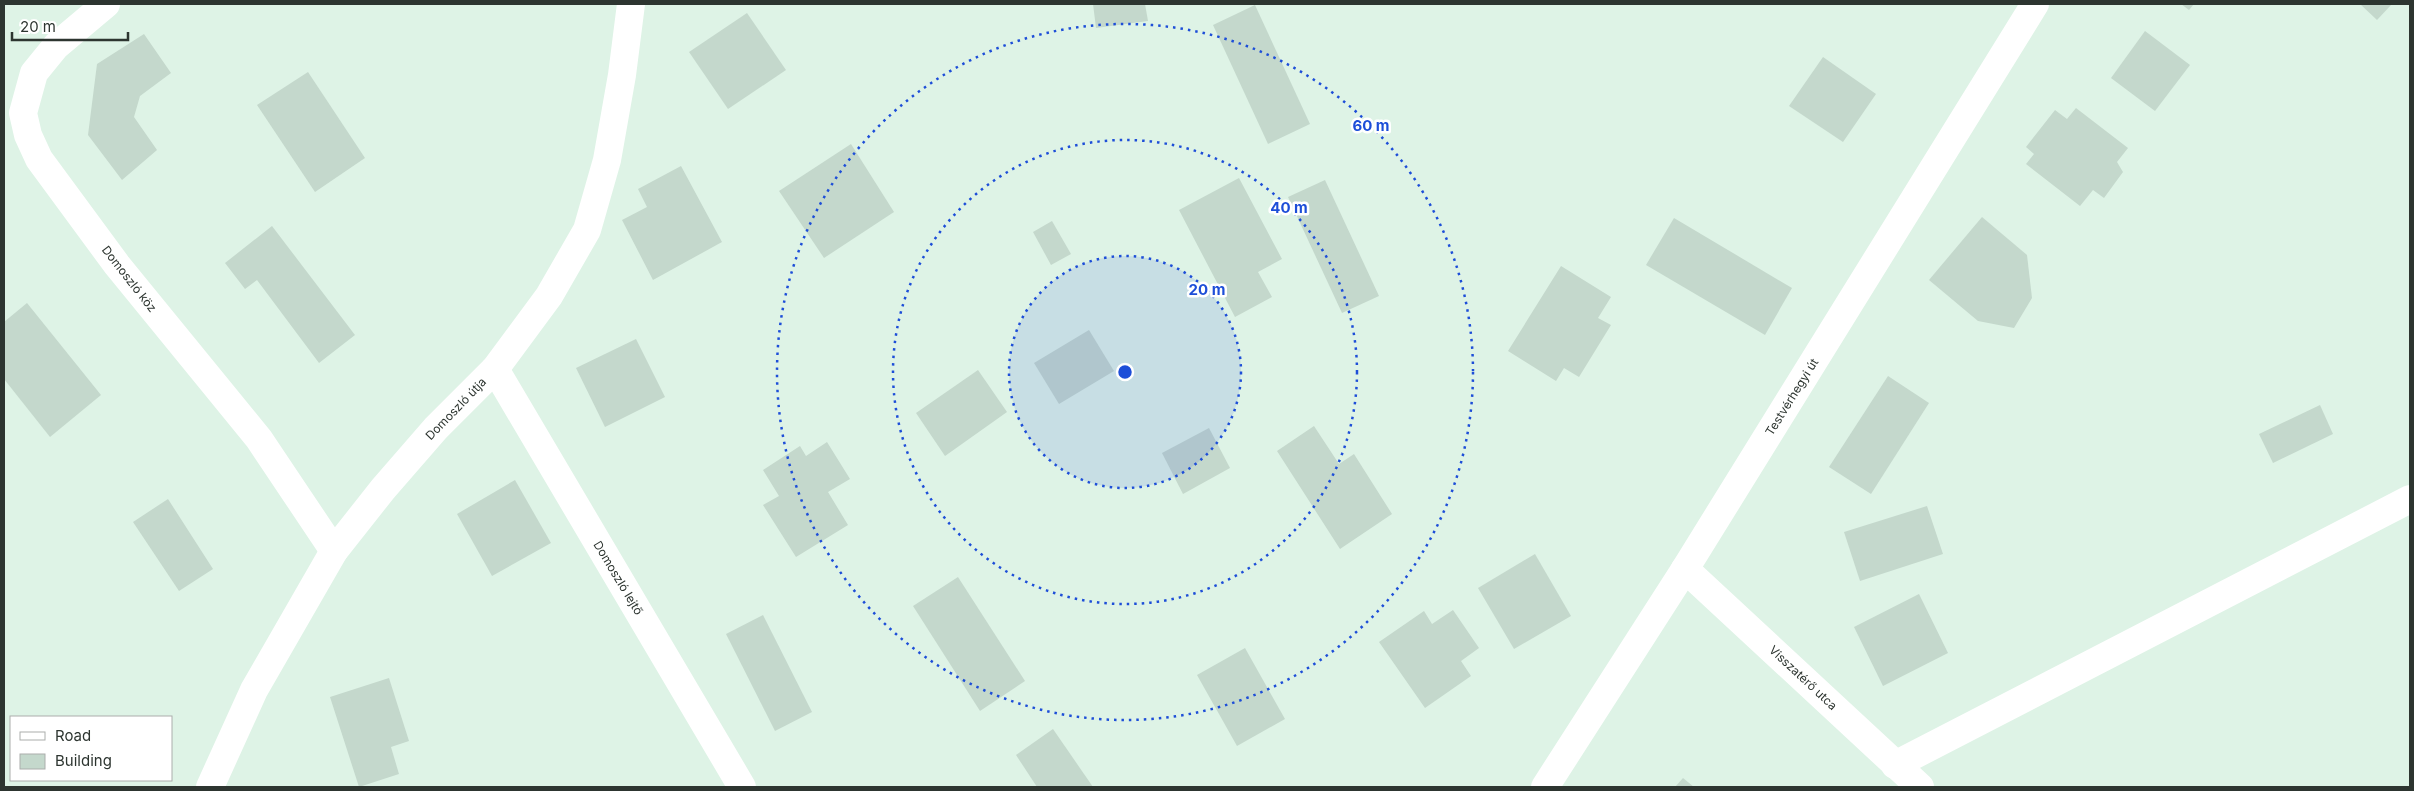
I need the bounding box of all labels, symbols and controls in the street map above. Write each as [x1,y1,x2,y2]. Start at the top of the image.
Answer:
scale bar [12,10,129,42]
text: 20 m [20,17,56,36]
text: 60 m [1352,116,1390,135]
text: 40 m [1270,198,1308,217]
street label: Domoszló köz [99,243,160,315]
text: 20 m [1189,280,1225,299]
street label: Testvérhegyi út [1762,355,1821,438]
centre of rings [1116,363,1134,381]
street label: Domoszló útja [422,374,489,443]
street label: Domoszló lejtő [590,538,646,618]
street label: Visszatérő utca [1766,642,1840,713]
legend [10,716,172,781]
text: Road [55,726,91,745]
text: Building [55,751,112,770]

